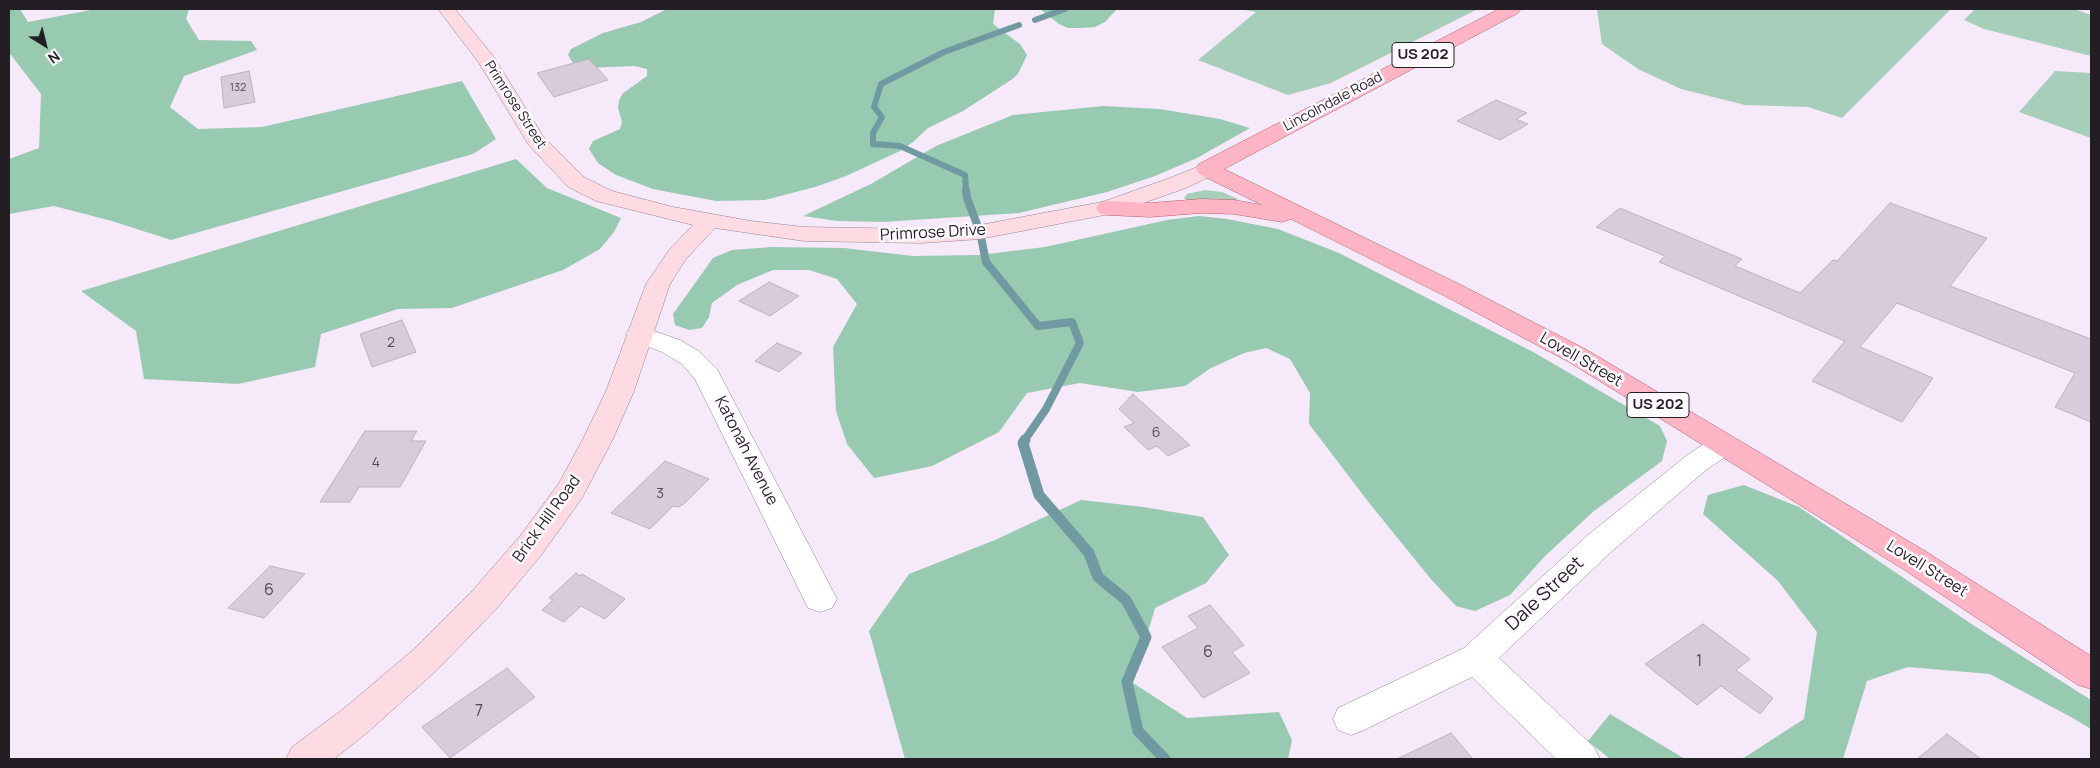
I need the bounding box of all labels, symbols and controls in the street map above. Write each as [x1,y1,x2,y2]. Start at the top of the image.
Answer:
north arrow [20,20,70,70]
road number: US 202 [1392,42,1454,68]
text: N [44,47,64,68]
street label: Primrose Street [480,58,550,152]
street label: Lincolndale Road [1281,69,1385,135]
house number: 132 [230,81,246,95]
street label: Primrose Drive [880,221,986,245]
street label: Lovell Street [1536,329,1626,391]
house number: 2 [387,335,395,351]
road number: US 202 [1627,392,1689,418]
street label: Katonah Avenue [710,393,782,509]
house number: 6 [1152,425,1160,441]
house number: 4 [372,455,380,471]
street label: Brick Hill Road [509,472,585,566]
house number: 3 [656,486,664,502]
street label: Lovell Street [1883,536,1971,602]
street label: Dale Street [1501,552,1589,636]
house number: 6 [264,581,274,601]
house number: 6 [1203,643,1213,663]
house number: 1 [1696,652,1702,672]
house number: 7 [475,702,483,722]

